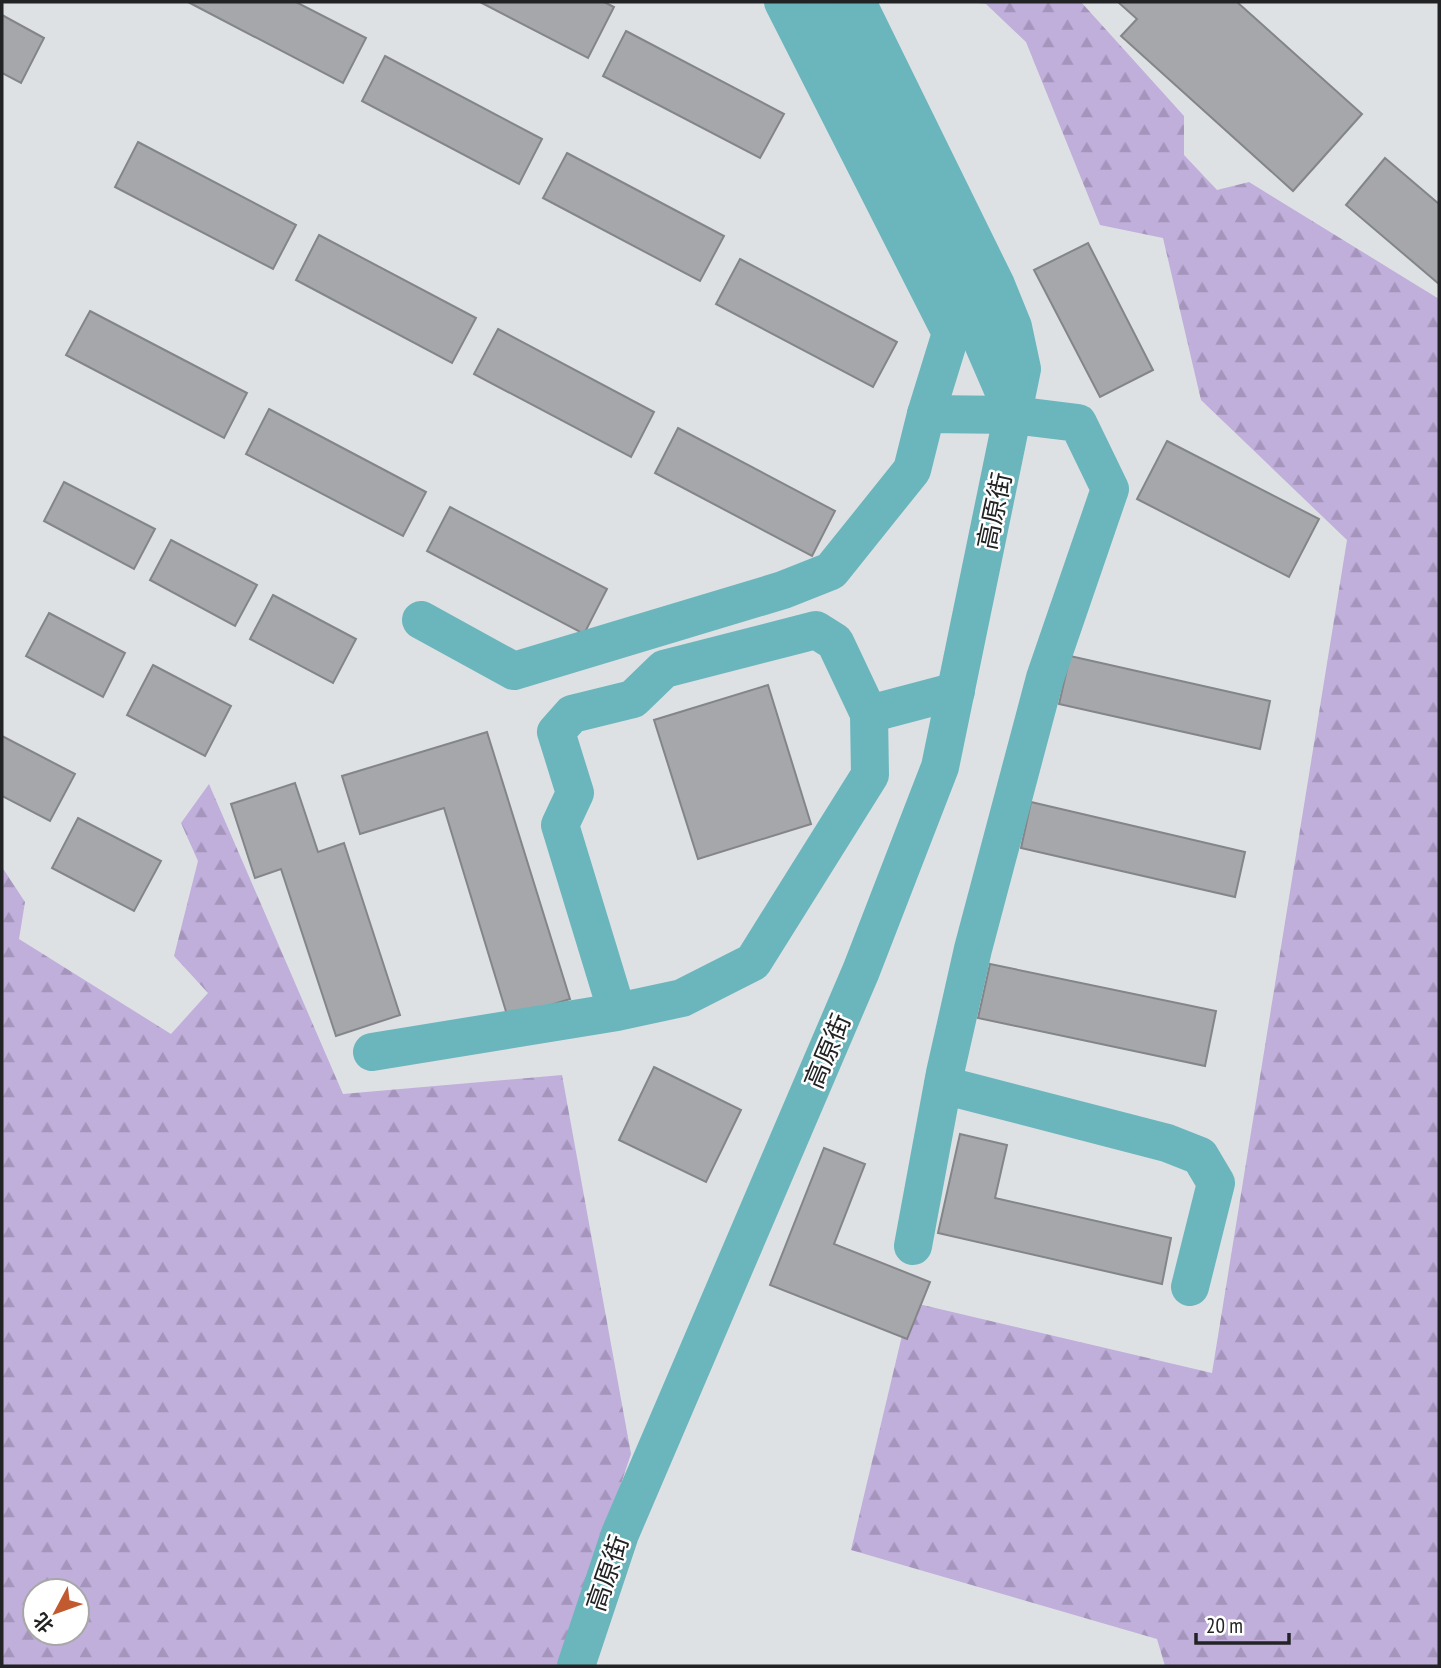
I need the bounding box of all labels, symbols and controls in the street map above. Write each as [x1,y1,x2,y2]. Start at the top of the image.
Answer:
street label: 高原街 [970,469,1018,553]
street label: 高原街 [797,1009,857,1093]
street label: 高原街 [579,1531,635,1615]
north arrow [21,1577,91,1647]
scale bar [1196,1602,1289,1646]
text: 北 [28,1608,58,1638]
text: 20 m [1206,1612,1243,1639]

